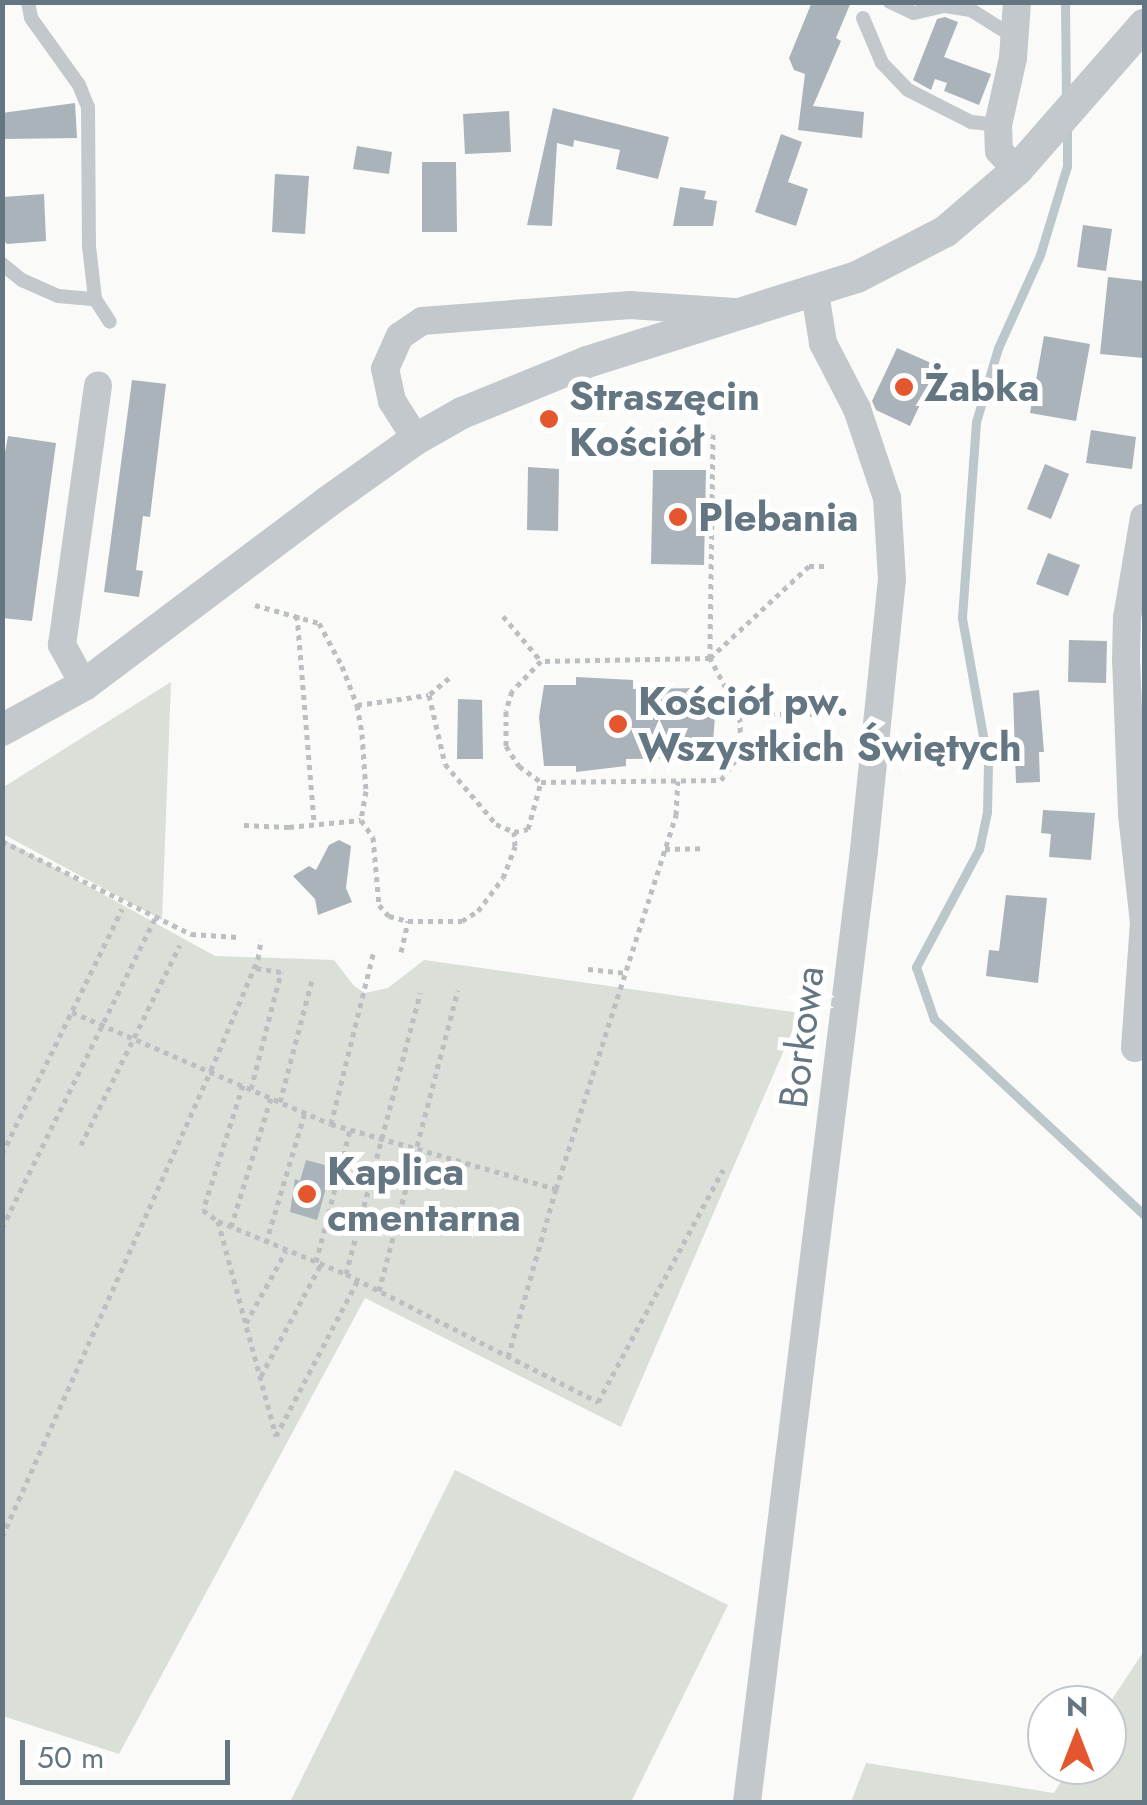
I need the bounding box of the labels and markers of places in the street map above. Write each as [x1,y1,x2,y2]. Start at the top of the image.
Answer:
place label: Żabka [924,363,1040,411]
place label: Straszęcin Kościół [569,372,760,466]
marker: Żabka [893,376,915,398]
marker: Straszęcin Kościół [538,408,560,430]
place label: Plebania [698,493,858,541]
marker: Plebania [667,506,689,528]
place label: Kościół pw. Wszystkich Świętych [638,677,1022,771]
marker: Kościół pw. Wszystkich Świętych [607,713,629,735]
place label: Kaplica cmentarna [327,1147,521,1241]
marker: Kaplica cmentarna [296,1183,318,1205]

